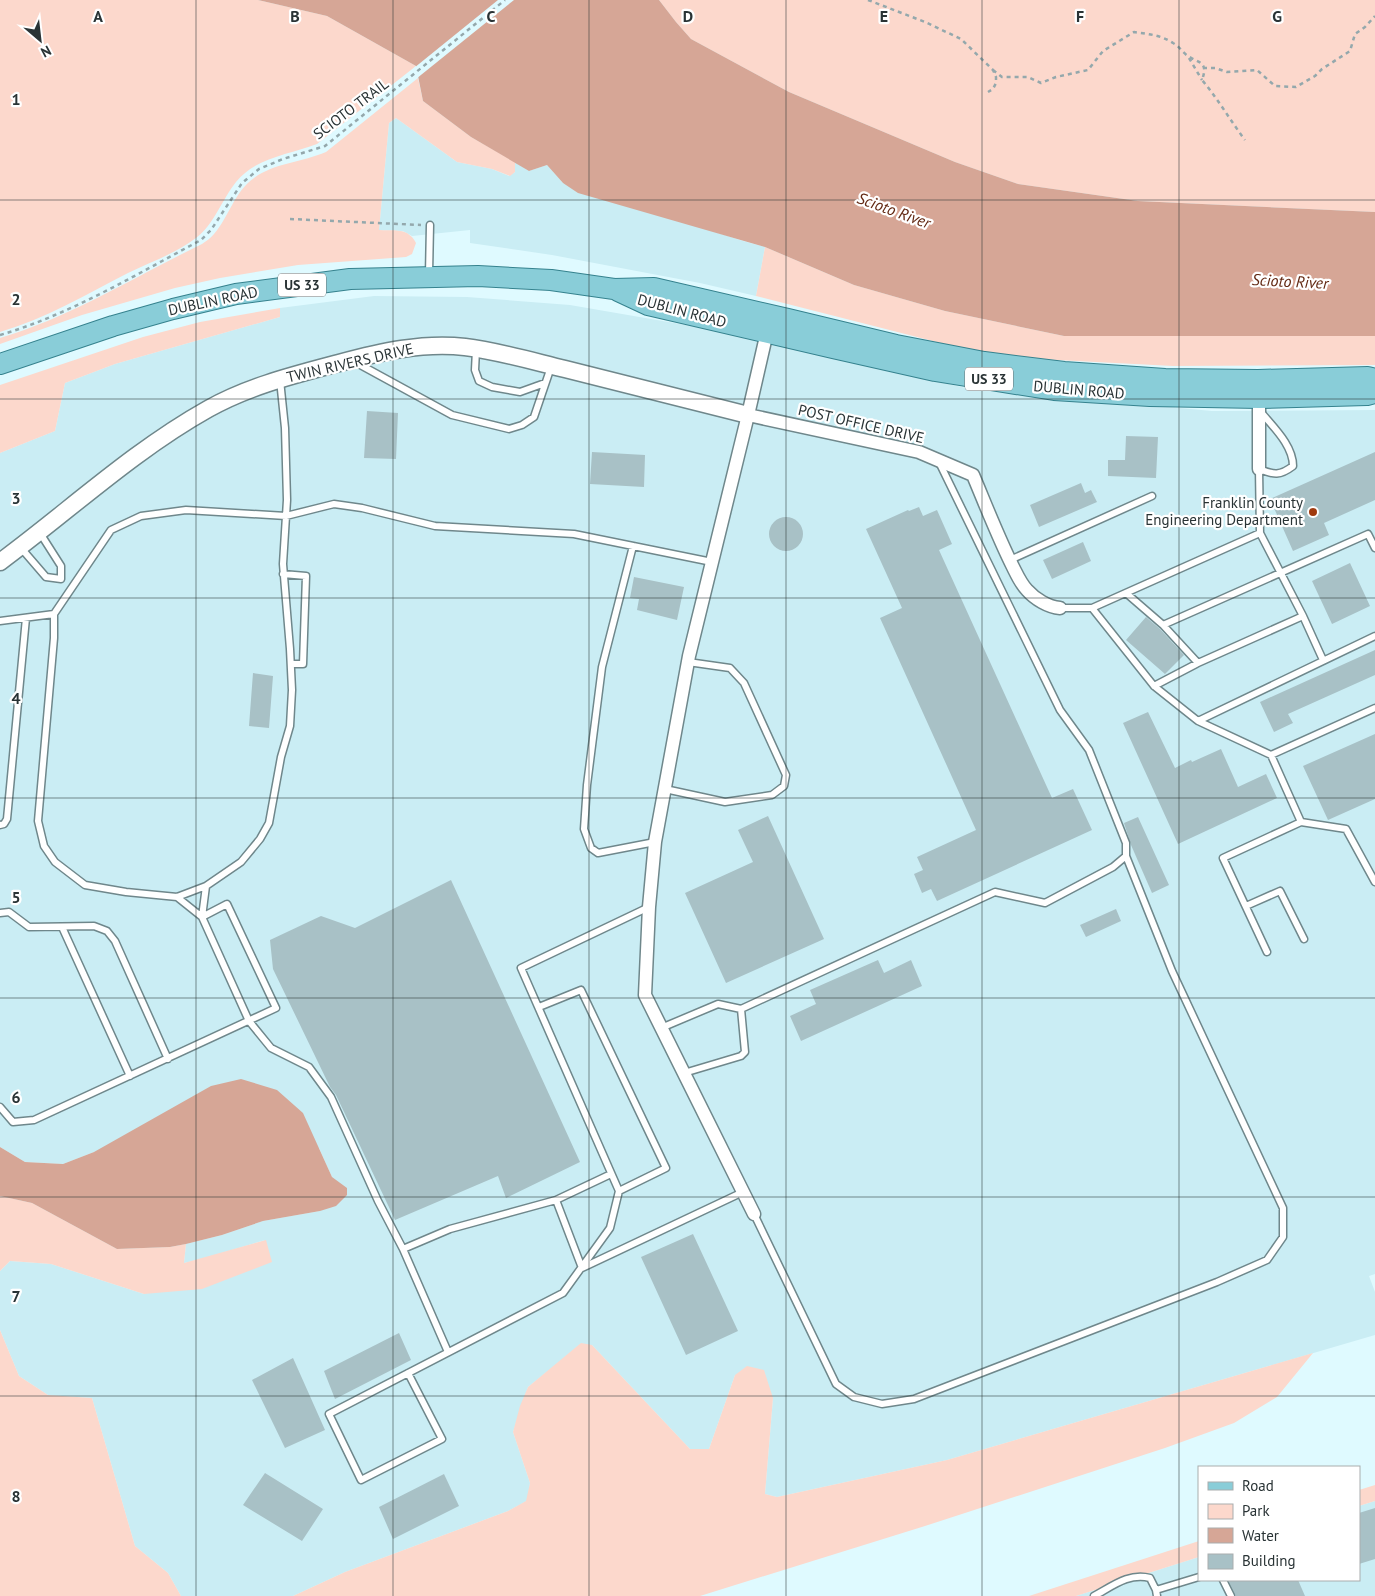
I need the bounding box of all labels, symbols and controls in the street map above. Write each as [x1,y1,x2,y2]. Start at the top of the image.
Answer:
text: A [93,6,103,26]
text: B [290,6,300,26]
text: C [487,6,496,26]
text: D [683,6,693,26]
text: E [880,6,888,26]
text: F [1076,6,1084,26]
text: G [1272,6,1282,26]
north arrow [15,15,65,65]
text: N [38,41,54,62]
street label: SCIOTO TRAIL [309,74,392,143]
text: 1 [11,89,21,109]
water label: Scioto River [855,187,935,233]
water label: Scioto River [1251,269,1331,293]
road number: US 33 [278,274,326,296]
street label: DUBLIN ROAD [166,282,260,319]
text: 2 [11,289,21,309]
street label: DUBLIN ROAD [636,290,729,332]
street label: TWIN RIVERS DRIVE [285,339,415,386]
road number: US 33 [965,368,1013,390]
street label: DUBLIN ROAD [1033,376,1125,403]
street label: POST OFFICE DRIVE [796,400,926,447]
text: 3 [11,488,21,508]
place label: Franklin County Engineering Department [1145,493,1303,529]
marker: Franklin County Engineering Department [1307,506,1319,518]
text: 4 [11,688,21,708]
text: 5 [11,887,21,907]
text: 6 [11,1087,21,1107]
text: 7 [11,1286,21,1306]
legend [1198,1466,1360,1581]
text: Road [1242,1476,1274,1495]
text: 8 [11,1486,21,1506]
text: Park [1242,1501,1270,1520]
text: Water [1242,1526,1279,1545]
text: Building [1242,1551,1296,1570]

